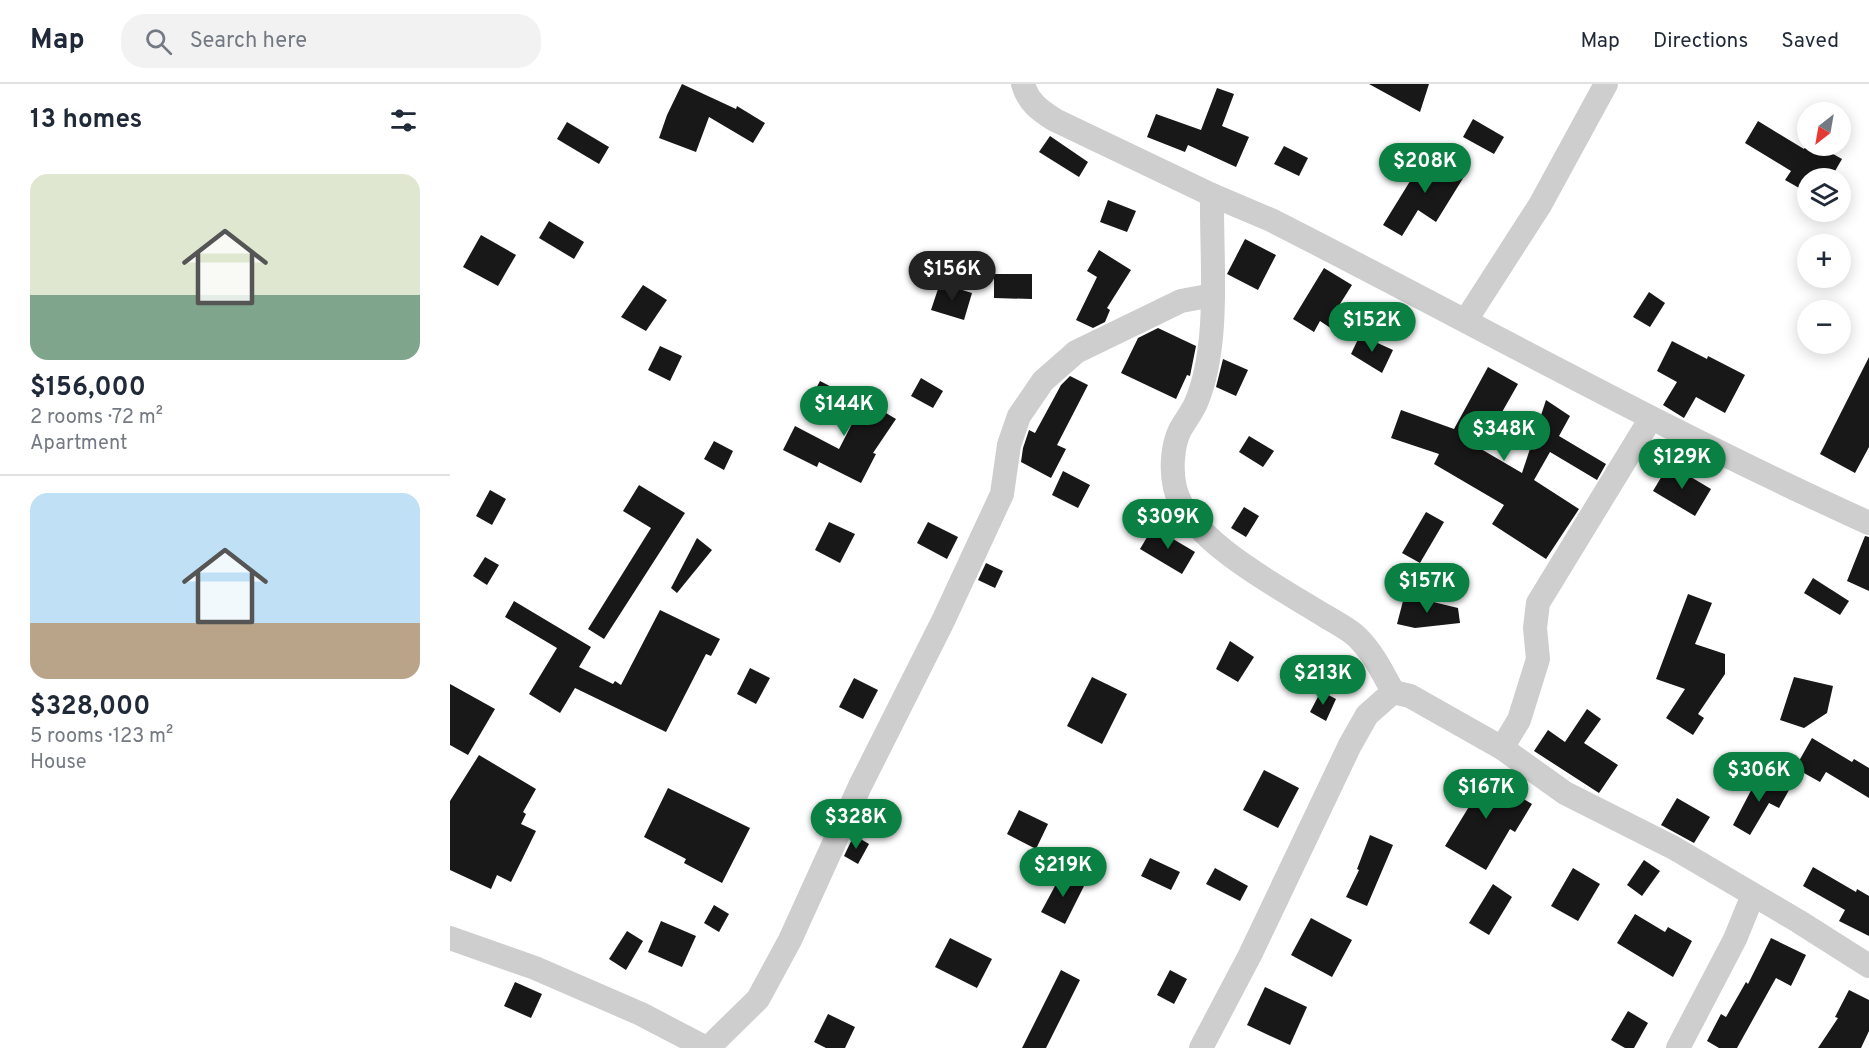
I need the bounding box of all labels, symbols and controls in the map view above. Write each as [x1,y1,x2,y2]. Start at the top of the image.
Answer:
search box [121,14,541,68]
text: Map [30,23,85,59]
icon: search [142,25,175,58]
text: Search here [190,28,307,55]
text: Map [1580,28,1620,55]
text: Directions [1653,28,1748,55]
text: Saved [1781,28,1839,55]
north arrow [1797,102,1851,156]
map controls [1797,102,1851,354]
text: 13 homes [30,104,142,137]
icon: filters [387,104,420,137]
pin: $208K [1383,143,1467,194]
text: $208K [1393,149,1457,175]
button: layers [1797,168,1851,222]
icon: home [171,213,279,321]
button: + [1797,234,1851,288]
pin: $156K [910,251,994,302]
text: $156K [923,257,981,283]
button: − [1797,300,1851,354]
pin: $152K [1330,302,1414,353]
text: $152K [1343,308,1401,334]
text: $156,000 [30,372,146,405]
pin: $144K [802,386,886,437]
text: $144K [814,392,874,418]
text: 2 rooms · 72 m² [30,405,163,431]
pin: $348K [1462,411,1546,462]
text: $348K [1472,417,1536,443]
text: Apartment [30,431,128,457]
pin: $129K [1640,439,1724,490]
text: $129K [1653,445,1711,471]
pin: $309K [1126,499,1210,550]
text: $309K [1136,505,1200,531]
icon: home [171,532,279,640]
pin: $157K [1385,563,1469,614]
text: $157K [1398,569,1456,595]
pin: $213K [1281,655,1365,706]
text: $213K [1294,661,1352,687]
text: $328,000 [30,691,150,724]
text: 5 rooms · 123 m² [30,724,173,750]
text: House [30,750,86,776]
pin: $306K [1717,752,1801,803]
text: $306K [1727,758,1791,784]
pin: $167K [1444,769,1528,820]
text: $167K [1457,775,1515,801]
pin: $328K [814,799,898,850]
text: $328K [825,805,887,831]
pin: $219K [1021,847,1105,898]
text: $219K [1034,853,1092,879]

